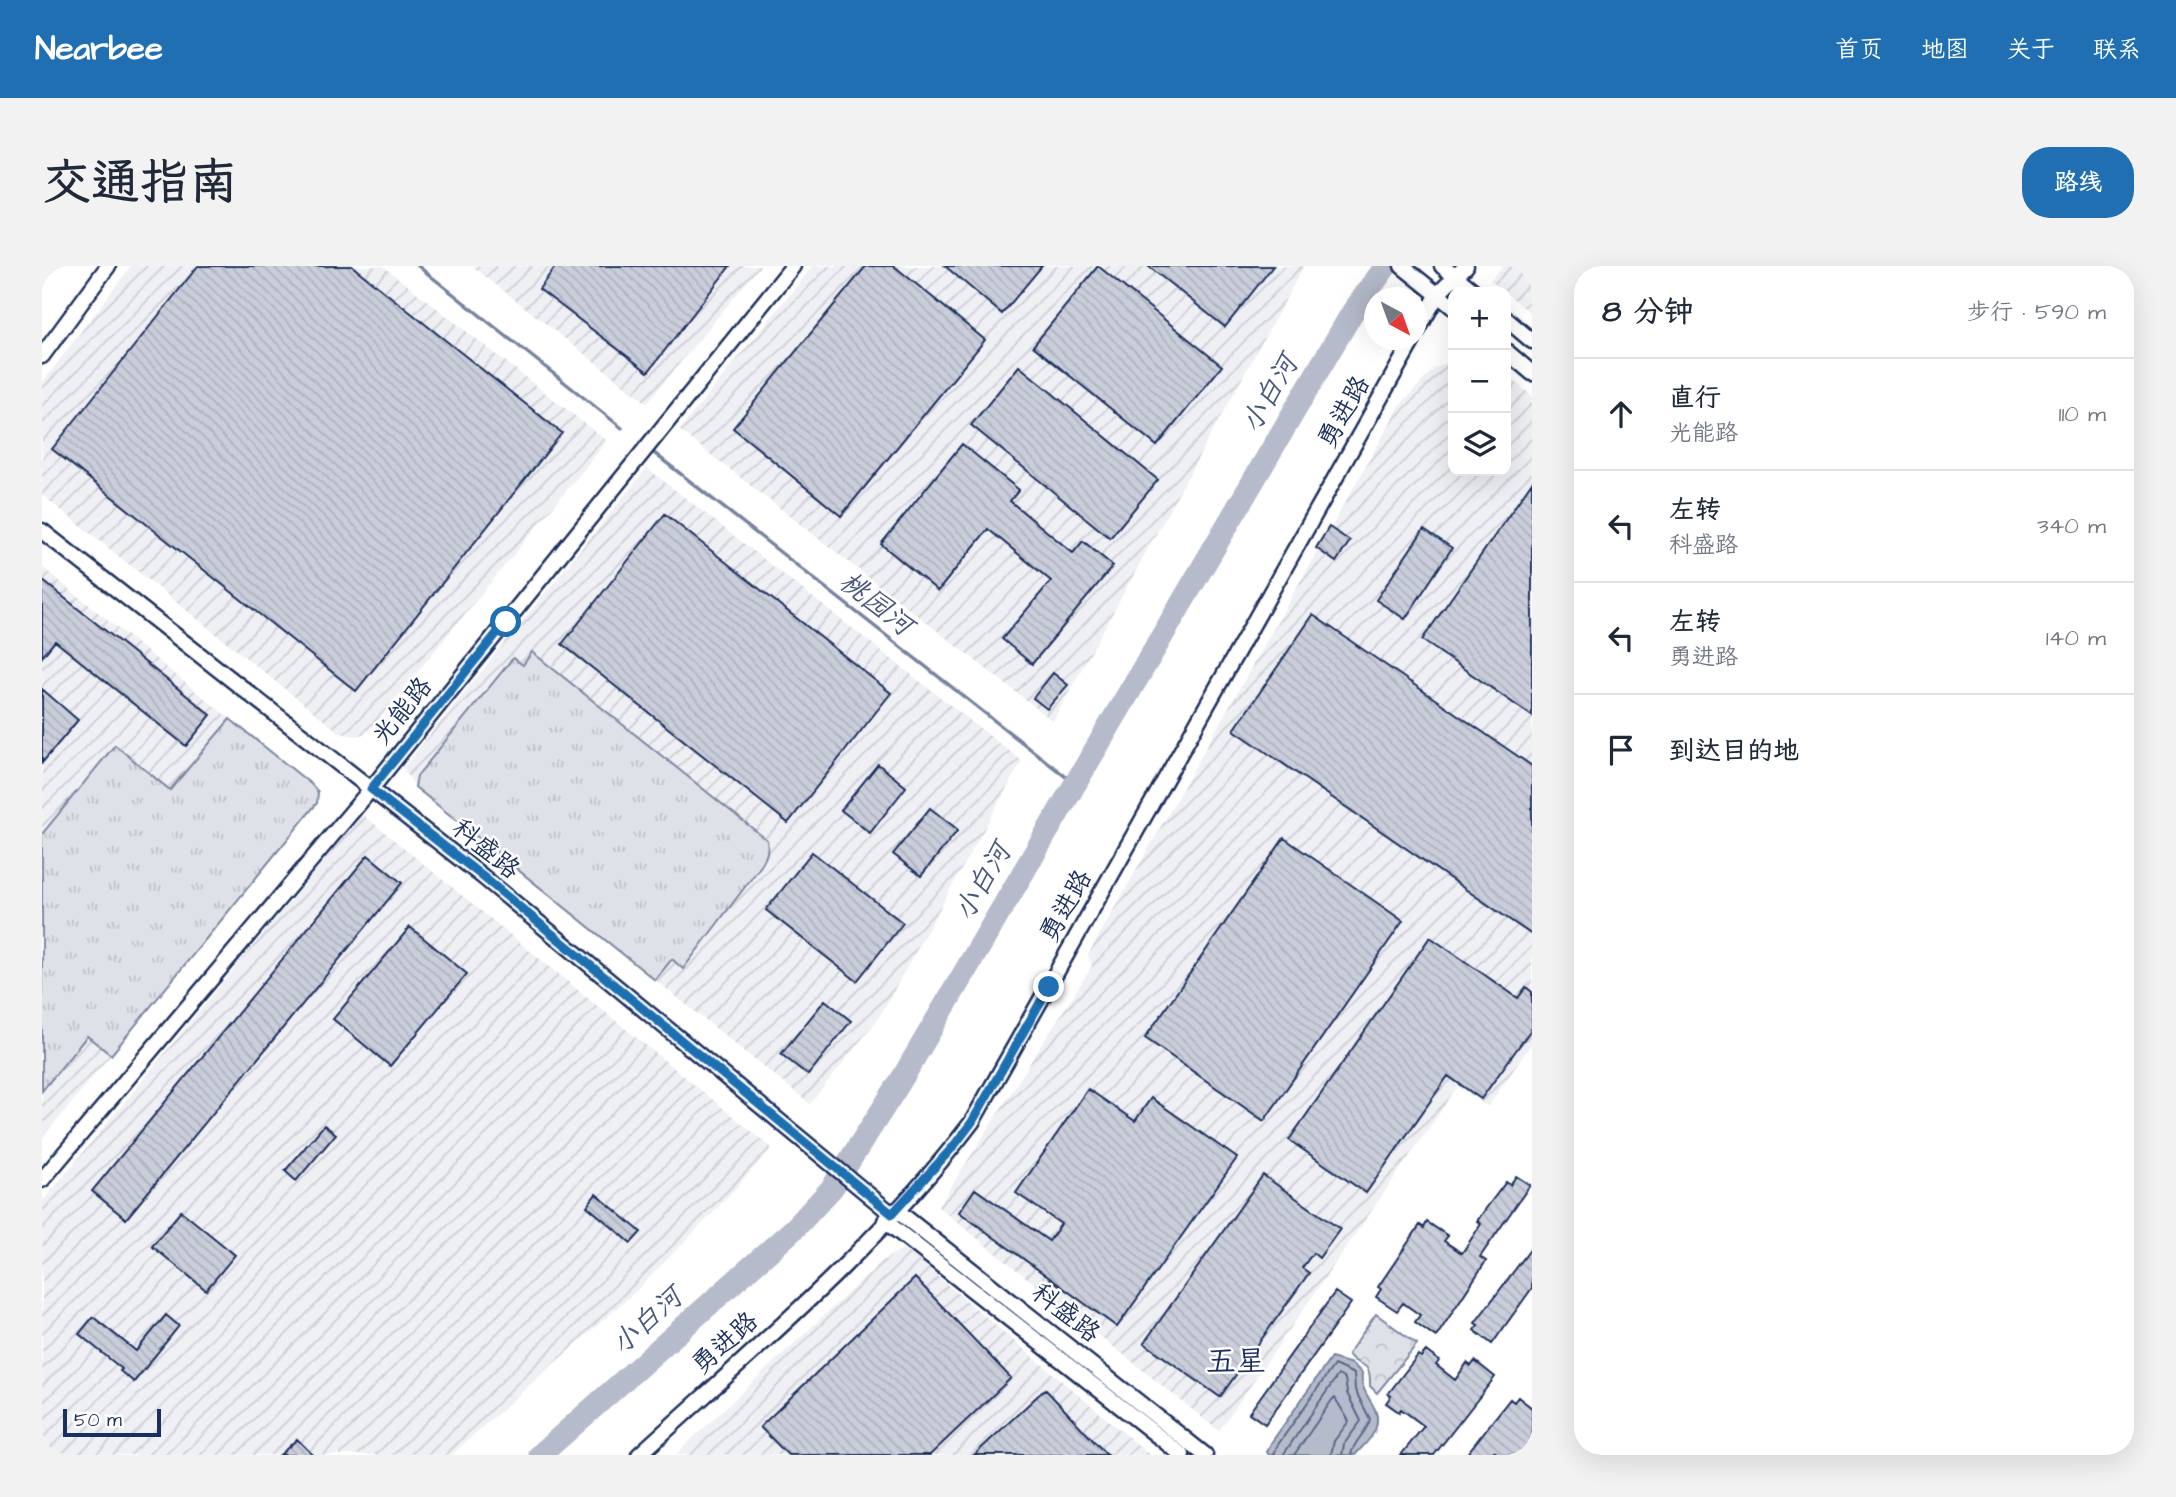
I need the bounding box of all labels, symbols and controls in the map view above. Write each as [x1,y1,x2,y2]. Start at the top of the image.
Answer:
text: Nearbee [35,26,163,72]
text: 首页 [1835,33,1883,67]
text: 地图 [1921,33,1969,67]
text: 关于 [2007,33,2055,67]
text: 联系 [2093,33,2141,67]
button: 路线 [2022,147,2134,218]
text: 交通指南 [42,150,238,218]
north arrow [1364,287,1427,350]
map controls [1448,287,1511,476]
button: + [1448,287,1511,350]
text: 8 分钟 [1602,291,1693,333]
text: 步行 · 590 m [1967,296,2106,328]
water label: 小白河 [1232,344,1310,440]
button: − [1448,350,1511,413]
street label: 勇进路 [1309,369,1379,455]
text: 直行 [1669,380,1721,416]
icon: ahead [1602,395,1640,433]
text: 110 m [2058,398,2106,430]
button: layers [1448,413,1511,476]
text: 光能路 [1669,417,1738,449]
text: 左转 [1669,492,1721,528]
icon: left [1602,507,1640,545]
text: 340 m [2037,510,2106,542]
text: 科盛路 [1669,529,1738,561]
water label: 桃园河 [831,563,924,648]
text: 左转 [1669,604,1721,640]
route start [490,606,521,637]
icon: left [1602,619,1640,657]
text: 140 m [2046,622,2106,654]
text: 勇进路 [1669,641,1738,673]
street label: 光能路 [363,669,441,753]
icon: arrive [1602,731,1640,769]
text: 到达目的地 [1669,733,1799,769]
street label: 科盛路 [444,810,528,888]
water label: 小白河 [945,832,1023,928]
street label: 勇进路 [1031,863,1101,949]
route end [1033,971,1064,1002]
street label: 科盛路 [1024,1275,1108,1351]
water label: 小白河 [603,1276,694,1364]
street label: 勇进路 [684,1304,766,1382]
district label: 五星 [1206,1341,1266,1383]
scale bar [63,1406,161,1438]
text: 50 m [74,1407,122,1434]

